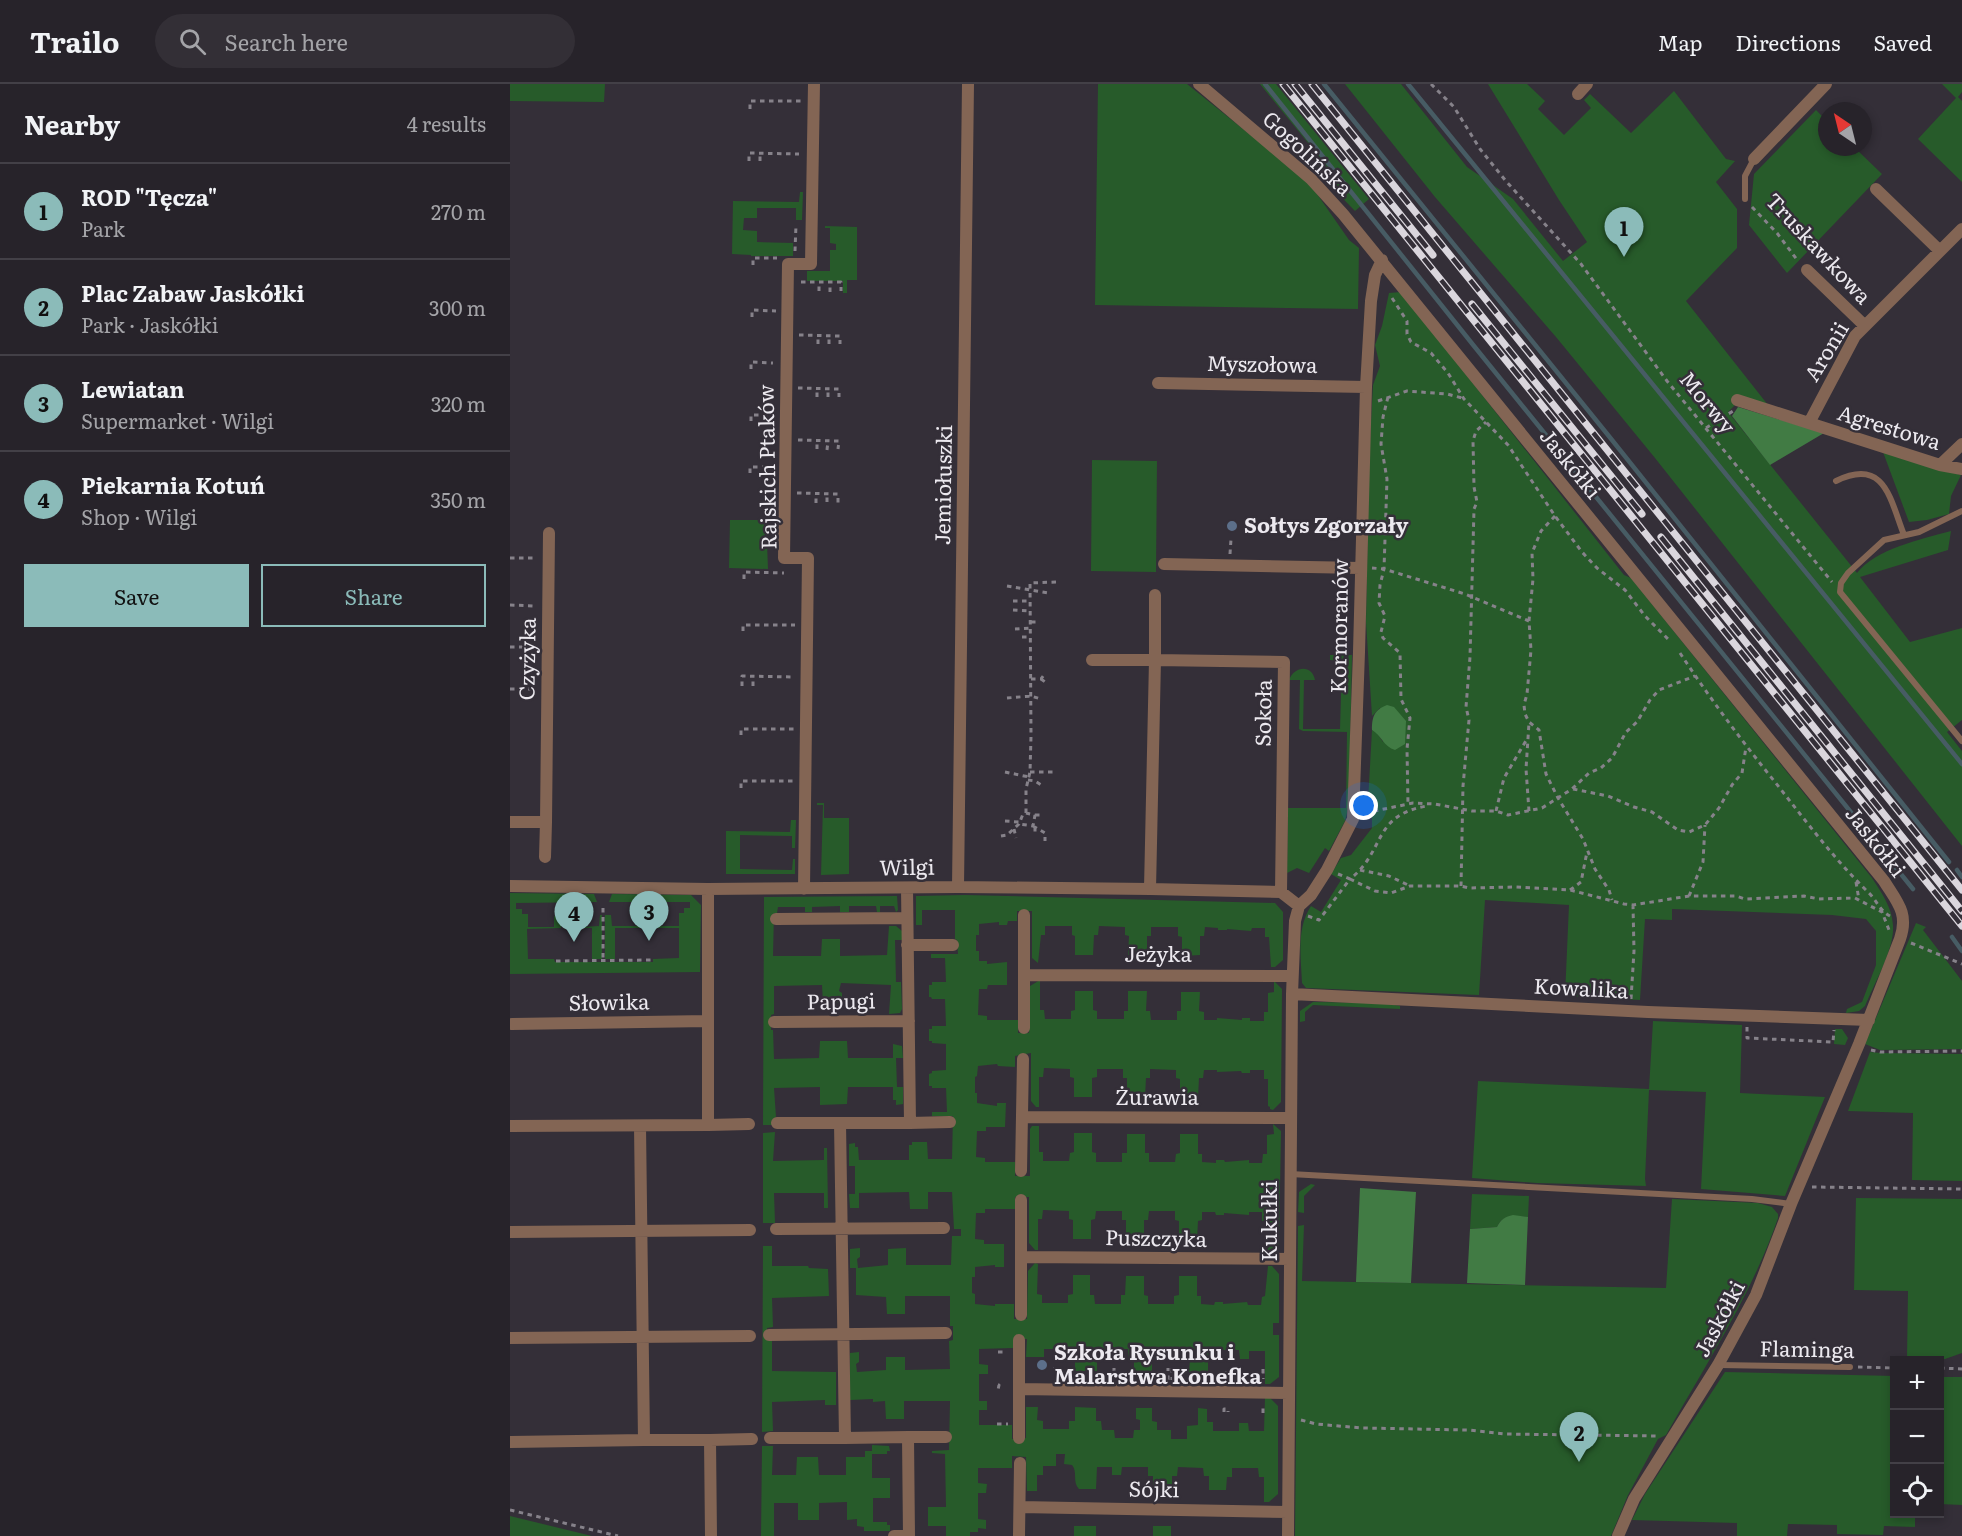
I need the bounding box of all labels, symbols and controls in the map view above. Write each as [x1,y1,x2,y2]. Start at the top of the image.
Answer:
search box [155,14,575,68]
text: Trailo [30,20,119,62]
icon: search [176,25,209,58]
text: Search here [224,25,348,58]
text: Map [1658,26,1703,57]
text: Directions [1736,26,1841,57]
text: Saved [1874,26,1932,57]
street label: Gogolińska [1257,102,1361,202]
north arrow [1818,102,1872,156]
text: Nearby [24,104,120,143]
text: 4 results [407,108,486,138]
text: ROD "Tęcza" [81,180,218,213]
street label: Truskawkowa [1760,185,1880,310]
text: 1 [39,196,48,226]
text: 270 m [431,196,486,226]
pin: 1 [1604,208,1644,257]
text: Park [81,213,125,243]
text: Plac Zabaw Jaskółki [81,276,305,309]
text: 2 [38,292,49,322]
text: 300 m [429,292,486,322]
text: Park · Jaskółki [81,309,218,339]
street label: Aronii [1795,315,1855,386]
street label: Myszołowa [1206,346,1318,379]
street label: Morwy [1674,364,1745,440]
text: Lewiatan [81,372,185,405]
street label: Rajskich Ptaków [749,384,782,550]
text: 3 [38,388,49,418]
text: 320 m [431,388,486,418]
street label: Agrestowa [1834,395,1946,456]
text: Supermarket · Wilgi [81,405,274,435]
street label: Jaskółki [1534,420,1610,504]
street label: Jemiołuszki [925,425,958,545]
text: Piekarnia Kotuń [81,468,265,501]
text: 4 [37,484,50,514]
text: 350 m [430,484,486,514]
text: Shop · Wilgi [81,501,197,531]
place label: Sołtys Zgorzały [1244,508,1408,539]
marker: Sołtys Zgorzały [1225,519,1239,533]
street label: Kormoranów [1321,558,1354,694]
button: Save [24,564,249,627]
button: Share [261,564,486,627]
street label: Czyżyka [509,617,542,701]
street label: Sokoła [1245,678,1278,747]
your location [1349,791,1378,820]
street label: Jaskółki [1839,798,1915,883]
street label: Wilgi [879,850,935,881]
pin: 4 [554,892,594,942]
pin: 3 [630,892,668,941]
street label: Jeżyka [1124,937,1192,968]
street label: Kowalika [1533,969,1630,1004]
street label: Papugi [806,983,876,1016]
street label: Słowika [568,984,650,1017]
street label: Żurawia [1115,1080,1200,1111]
street label: Kukułki [1252,1181,1283,1261]
street label: Puszczyka [1105,1220,1208,1253]
street label: Jaskółki [1685,1274,1751,1362]
street label: Flaminga [1759,1331,1855,1364]
place label: Szkoła Rysunku i Malarstwa Konefka [1054,1335,1262,1390]
map controls [1890,1356,1944,1518]
button: + [1890,1356,1944,1410]
marker: Szkoła Rysunku i Malarstwa Konefka [1035,1358,1049,1372]
button: − [1890,1410,1944,1464]
pin: 2 [1560,1412,1598,1462]
button: locate [1890,1464,1944,1518]
street label: Sójki [1128,1472,1180,1503]

